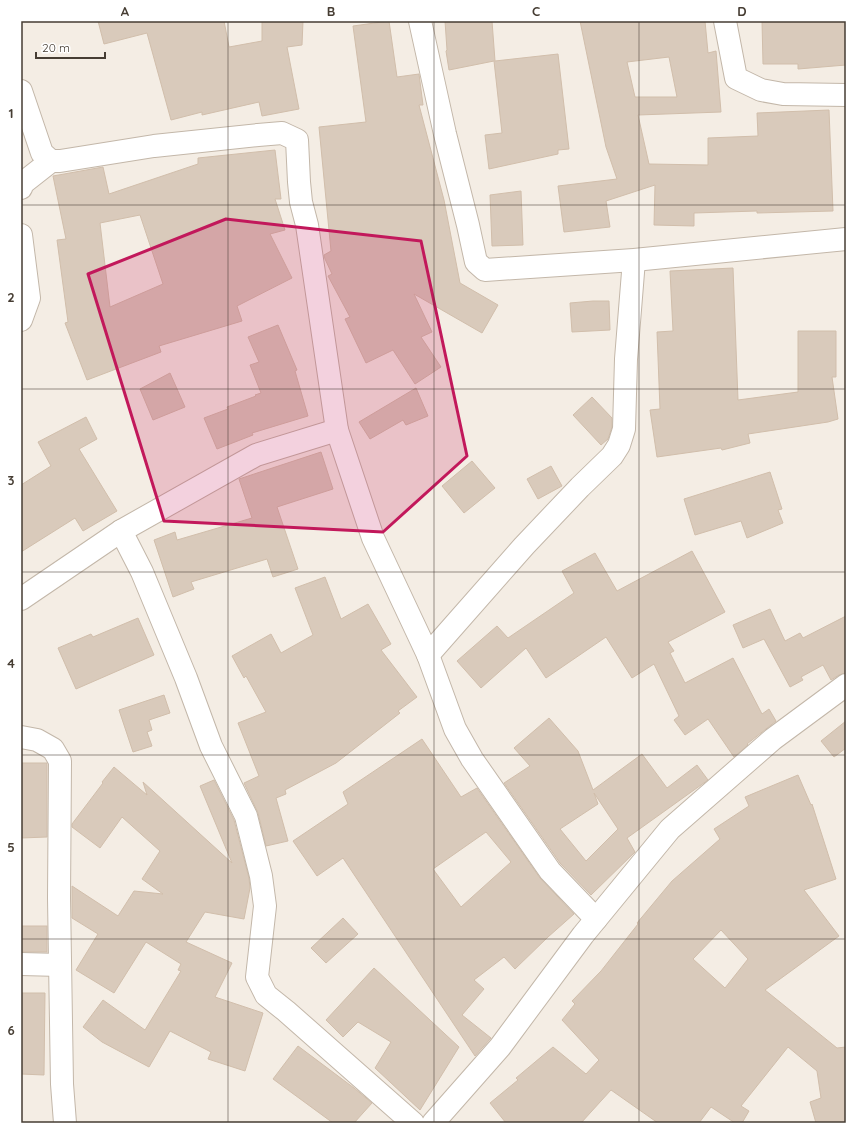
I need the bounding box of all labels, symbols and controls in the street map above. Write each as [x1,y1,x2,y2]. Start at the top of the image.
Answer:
text: A [121,3,130,19]
text: B [327,3,335,19]
text: C [532,3,540,19]
text: D [737,3,747,19]
scale bar [36,34,105,60]
text: 20 m [42,40,70,55]
text: 1 [8,105,14,121]
text: 2 [7,289,15,305]
text: 3 [8,472,15,488]
text: 4 [7,655,15,671]
text: 5 [7,839,15,855]
text: 6 [7,1022,15,1038]

